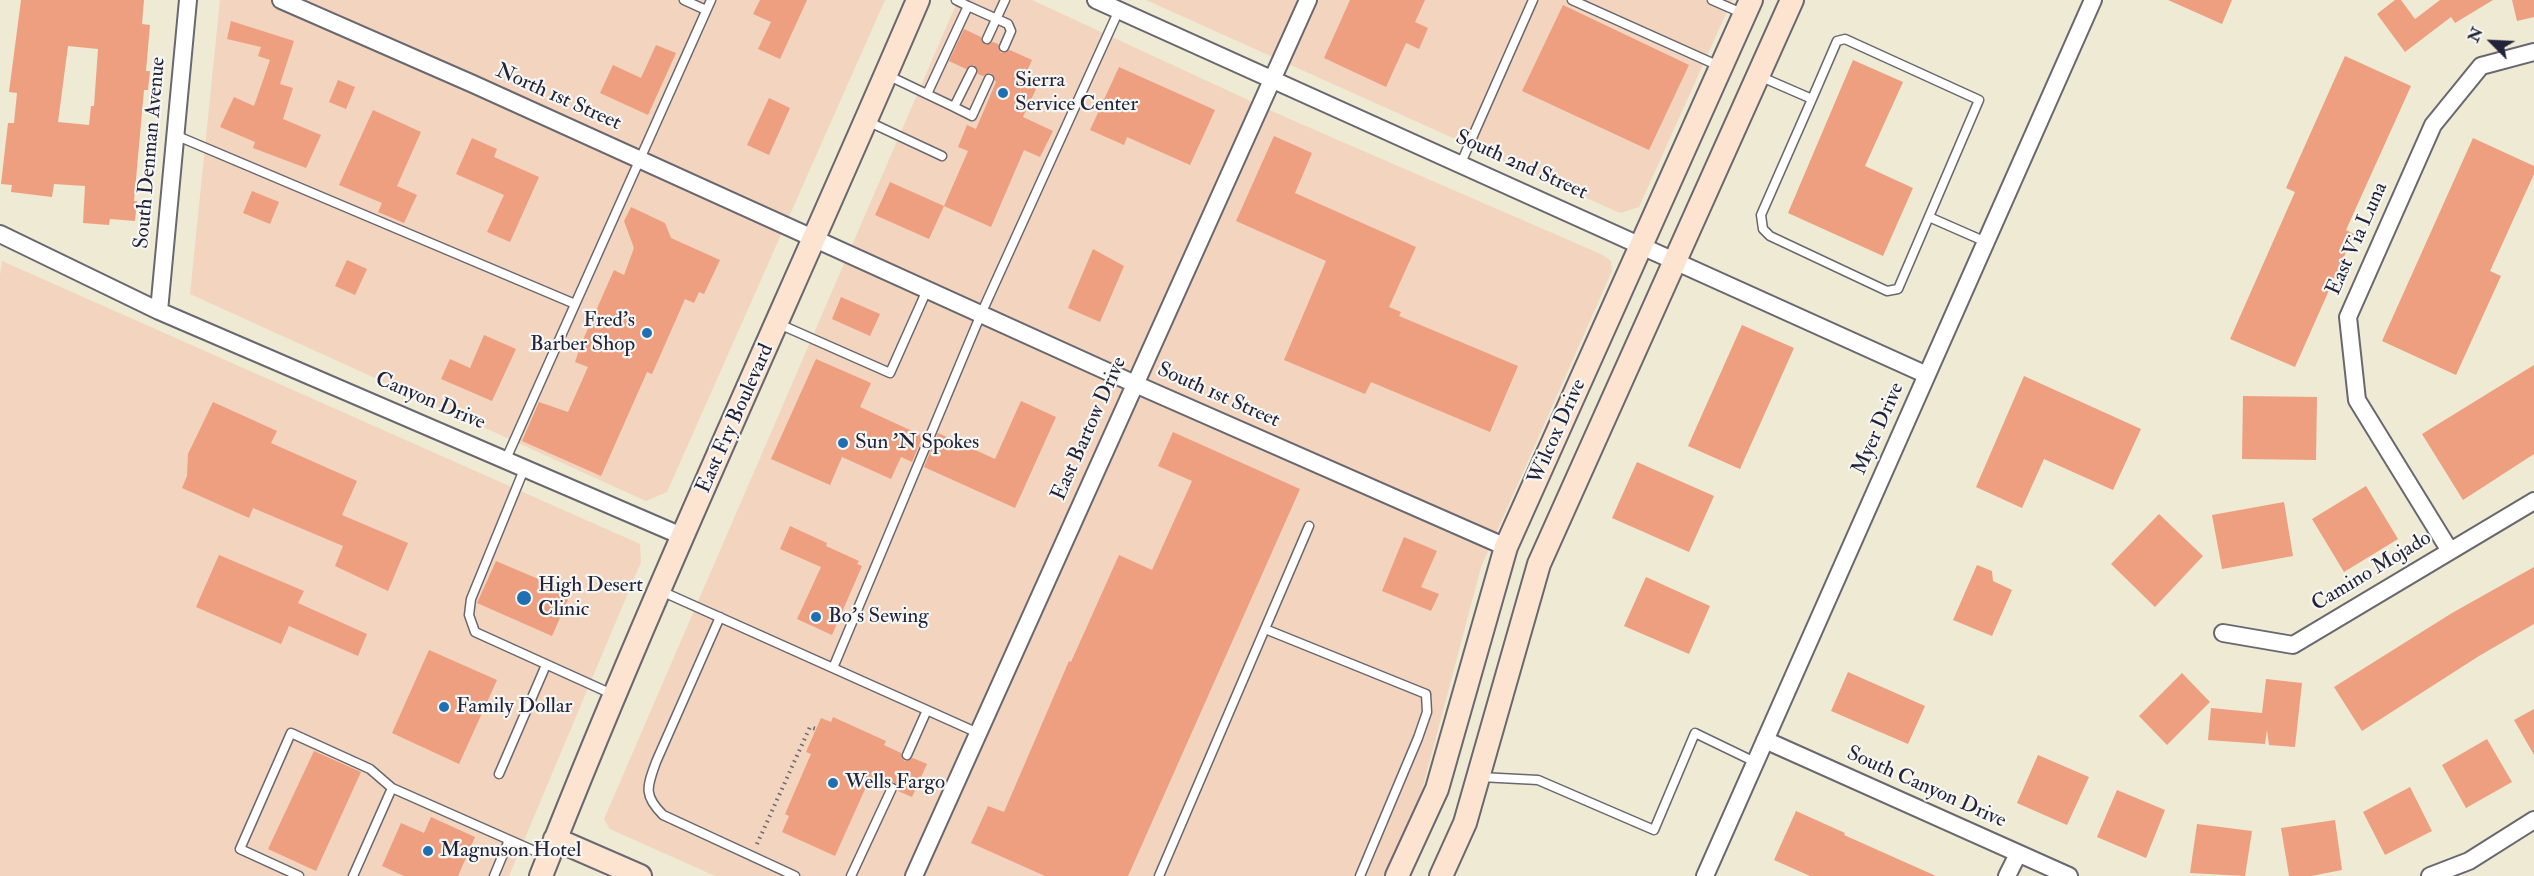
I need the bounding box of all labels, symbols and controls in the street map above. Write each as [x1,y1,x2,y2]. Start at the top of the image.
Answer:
north arrow [2462,12,2522,72]
text: N [2464,24,2488,45]
street label: South Denman Avenue [130,56,172,250]
street label: North 1st Street [491,59,625,137]
place label: Sierra Service Center [1015,68,1138,118]
marker: Sierra Service Center [996,86,1010,100]
street label: South 2nd Street [1451,126,1591,206]
street label: East Via Luna [2322,179,2394,299]
place label: Fred's Barber Shop [530,308,635,358]
marker: Fred's Barber Shop [640,326,654,340]
street label: East Fry Boulevard [692,340,780,498]
street label: East Bartow Drive [1047,353,1133,505]
street label: South 1st Street [1153,358,1283,434]
street label: Canyon Drive [371,368,489,436]
street label: Wilcox Drive [1524,376,1592,488]
street label: Myer Drive [1848,379,1910,479]
place label: Sun 'N Spokes [855,430,979,456]
marker: Sun 'N Spokes [836,436,850,450]
street label: Camino Mojado [2308,526,2436,618]
place label: High Desert Clinic [538,573,643,623]
marker: High Desert Clinic [515,589,533,607]
place label: Bo's Sewing [828,604,929,630]
marker: Bo's Sewing [809,610,823,624]
place label: Family Dollar [456,694,572,720]
marker: Family Dollar [437,700,451,714]
street label: South Canyon Drive [1842,742,2010,834]
place label: Wells Fargo [845,770,945,796]
marker: Wells Fargo [826,776,840,790]
place label: Magnuson Hotel [440,838,581,864]
marker: Magnuson Hotel [421,844,435,858]

